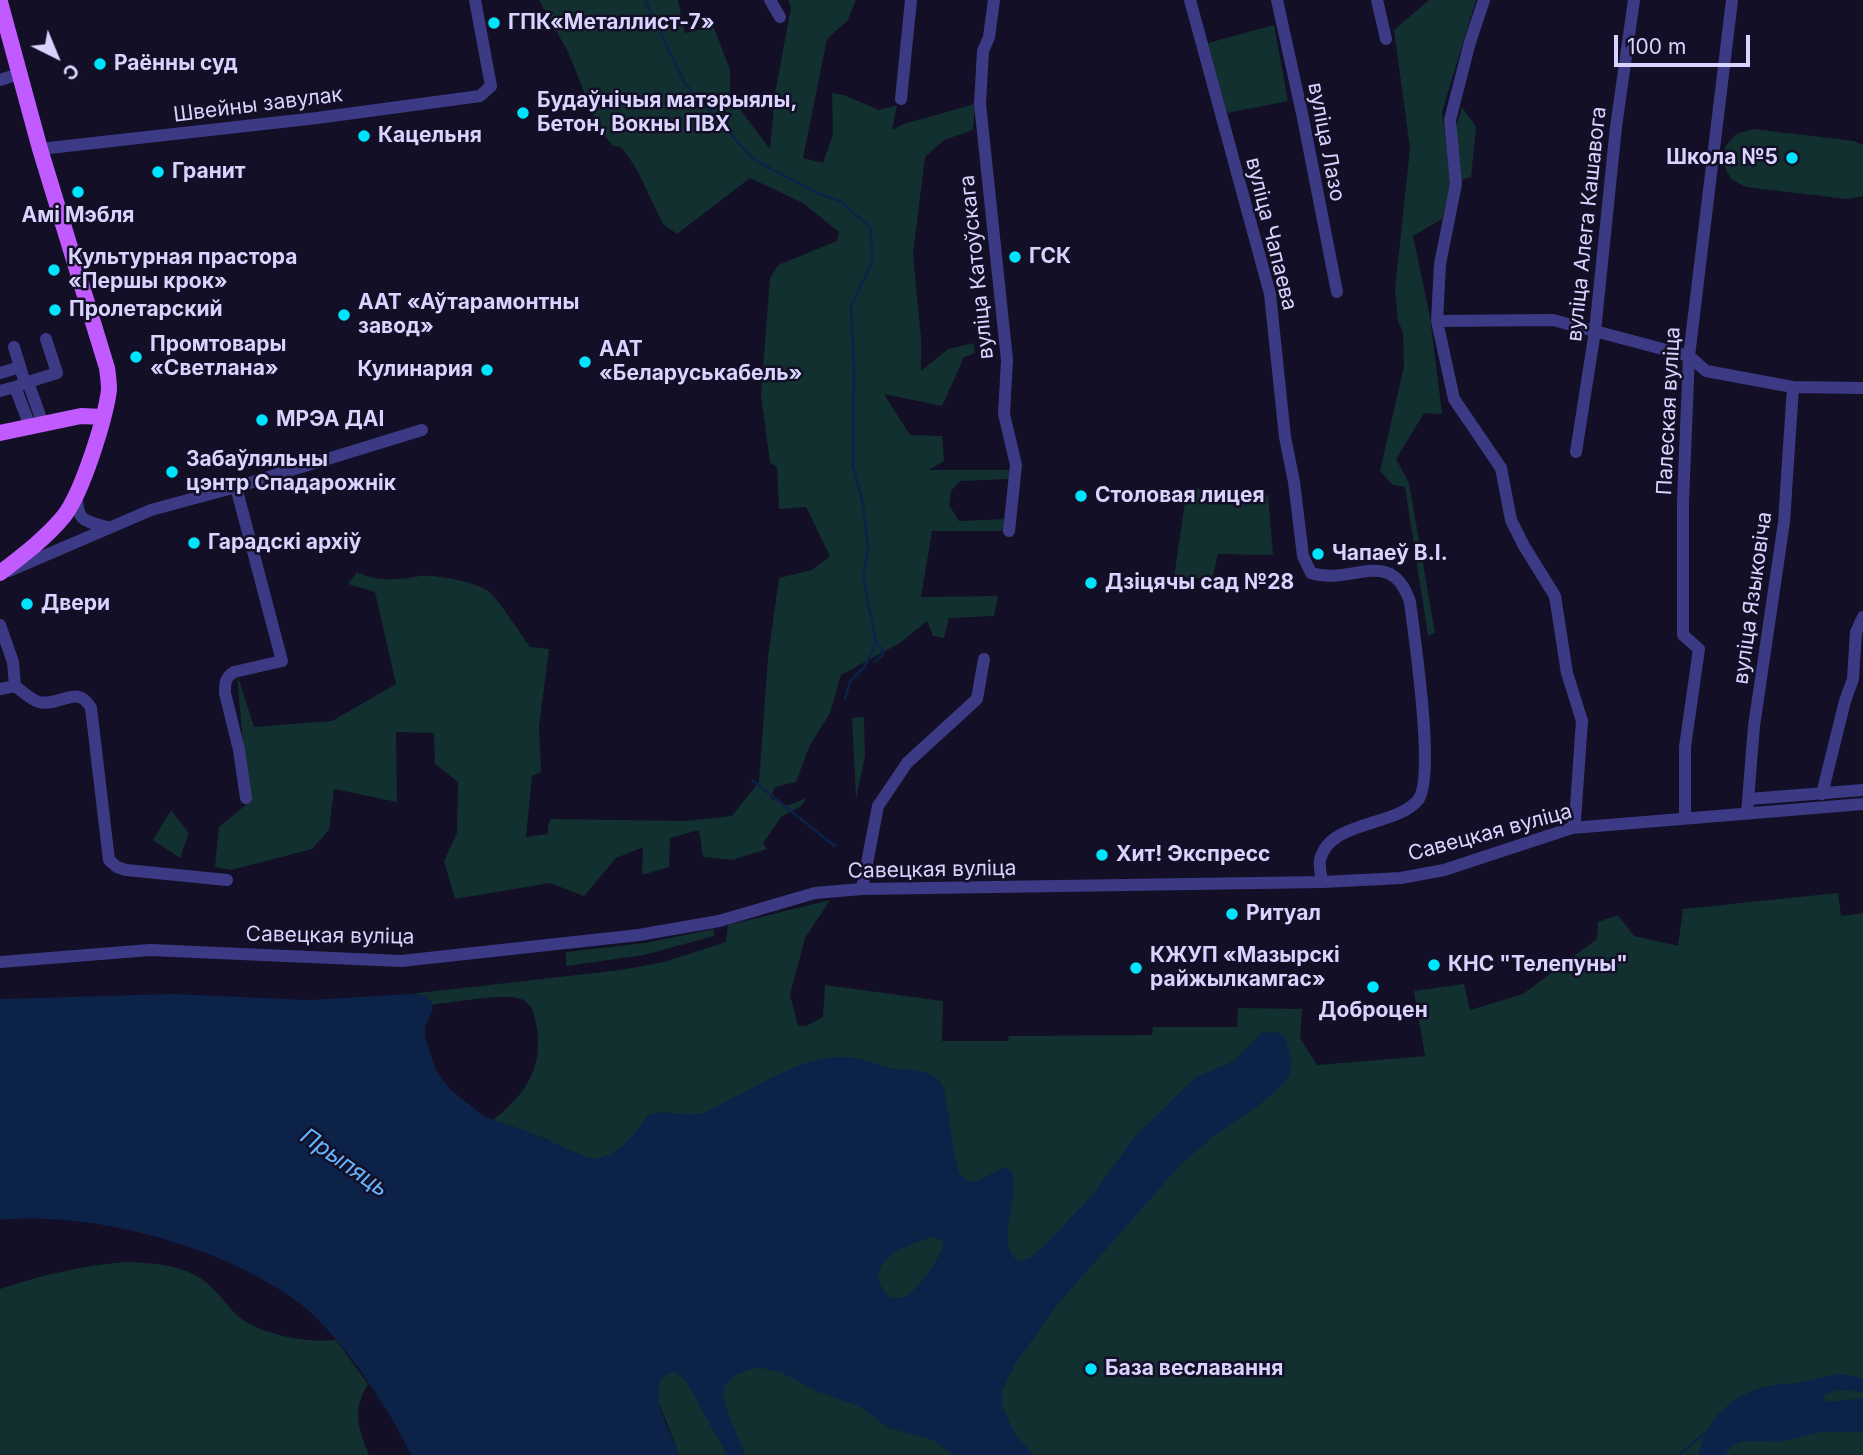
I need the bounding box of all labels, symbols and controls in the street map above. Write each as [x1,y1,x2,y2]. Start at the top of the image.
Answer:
place label: ГПК«Металлист-7» [508,10,715,36]
marker: ГПК«Металлист-7» [486,15,502,31]
north arrow [21,21,91,91]
scale bar [1618,21,1755,65]
text: 100 m [1627,34,1686,59]
place label: Раённы суд [114,51,238,77]
marker: Раённы суд [92,56,108,72]
text: С [58,59,84,85]
street label: вуліца Лазо [1302,80,1350,204]
street label: Швейны завулак [172,82,344,128]
place label: Будаўнічыя матэрыялы, Бетон, Вокны ПВХ [537,88,797,138]
marker: Будаўнічыя матэрыялы, Бетон, Вокны ПВХ [515,105,531,121]
street label: вуліца Алега Кашавога [1562,105,1612,343]
place label: Кацельня [378,123,482,149]
marker: Кацельня [356,128,372,144]
place label: Школа №5 [1666,145,1778,171]
marker: Школа №5 [1784,150,1800,166]
street label: вуліца Чапаева [1240,155,1302,313]
place label: Гранит [172,159,246,185]
marker: Гранит [150,164,166,180]
street label: вуліца Катоўскага [955,174,999,360]
marker: Амі Мэбля [70,184,86,200]
place label: Амі Мэбля [22,203,134,229]
place label: ГСК [1029,244,1071,270]
place label: Культурная прастора «Першы крок» [68,245,297,295]
marker: ГСК [1007,249,1023,265]
marker: Культурная прастора «Першы крок» [46,262,62,278]
place label: ААТ «Аўтарамонтны завод» [358,290,579,340]
place label: Пролетарский [69,297,223,323]
marker: Пролетарский [47,302,63,318]
marker: ААТ «Аўтарамонтны завод» [336,307,352,323]
street label: Палеская вуліца [1652,326,1686,496]
place label: Промтовары «Светлана» [150,332,286,382]
place label: ААТ «Беларуськабель» [599,337,802,387]
marker: Промтовары «Светлана» [128,349,144,365]
marker: ААТ «Беларуськабель» [577,354,593,370]
place label: Кулинария [358,357,473,383]
marker: Кулинария [479,362,495,378]
place label: МРЭА ДАІ [276,407,384,433]
marker: МРЭА ДАІ [254,412,270,428]
place label: Забаўляльны цэнтр Спадарожнік [186,447,396,497]
marker: Забаўляльны цэнтр Спадарожнік [164,464,180,480]
place label: Столовая лицея [1095,483,1265,509]
marker: Столовая лицея [1073,488,1089,504]
street label: вуліца Языковіча [1728,510,1778,686]
place label: Гарадскі архіў [208,530,361,556]
marker: Гарадскі архіў [186,535,202,551]
place label: Чапаеў В.І. [1332,541,1448,567]
marker: Чапаеў В.І. [1310,546,1326,562]
place label: Дзіцячы сад №28 [1105,570,1294,596]
marker: Дзіцячы сад №28 [1083,575,1099,591]
place label: Двери [41,591,110,617]
marker: Двери [19,596,35,612]
street label: Савецкая вуліца [1405,799,1575,867]
place label: Хит! Экспресс [1116,842,1270,868]
marker: Хит! Экспресс [1094,847,1110,863]
street label: Савецкая вуліца [847,856,1017,884]
place label: Ритуал [1246,901,1321,927]
marker: Ритуал [1224,906,1240,922]
street label: Савецкая вуліца [245,922,415,950]
place label: КЖУП «Мазырскі райжылкамгас» [1150,943,1340,993]
place label: КНС "Телепуны" [1448,952,1628,978]
marker: КНС "Телепуны" [1426,957,1442,973]
marker: КЖУП «Мазырскі райжылкамгас» [1128,960,1144,976]
marker: Доброцен [1365,979,1381,995]
place label: Доброцен [1318,998,1428,1024]
water label: Прыпяць [295,1123,393,1203]
place label: База веславання [1105,1356,1283,1382]
marker: База веславання [1083,1361,1099,1377]

